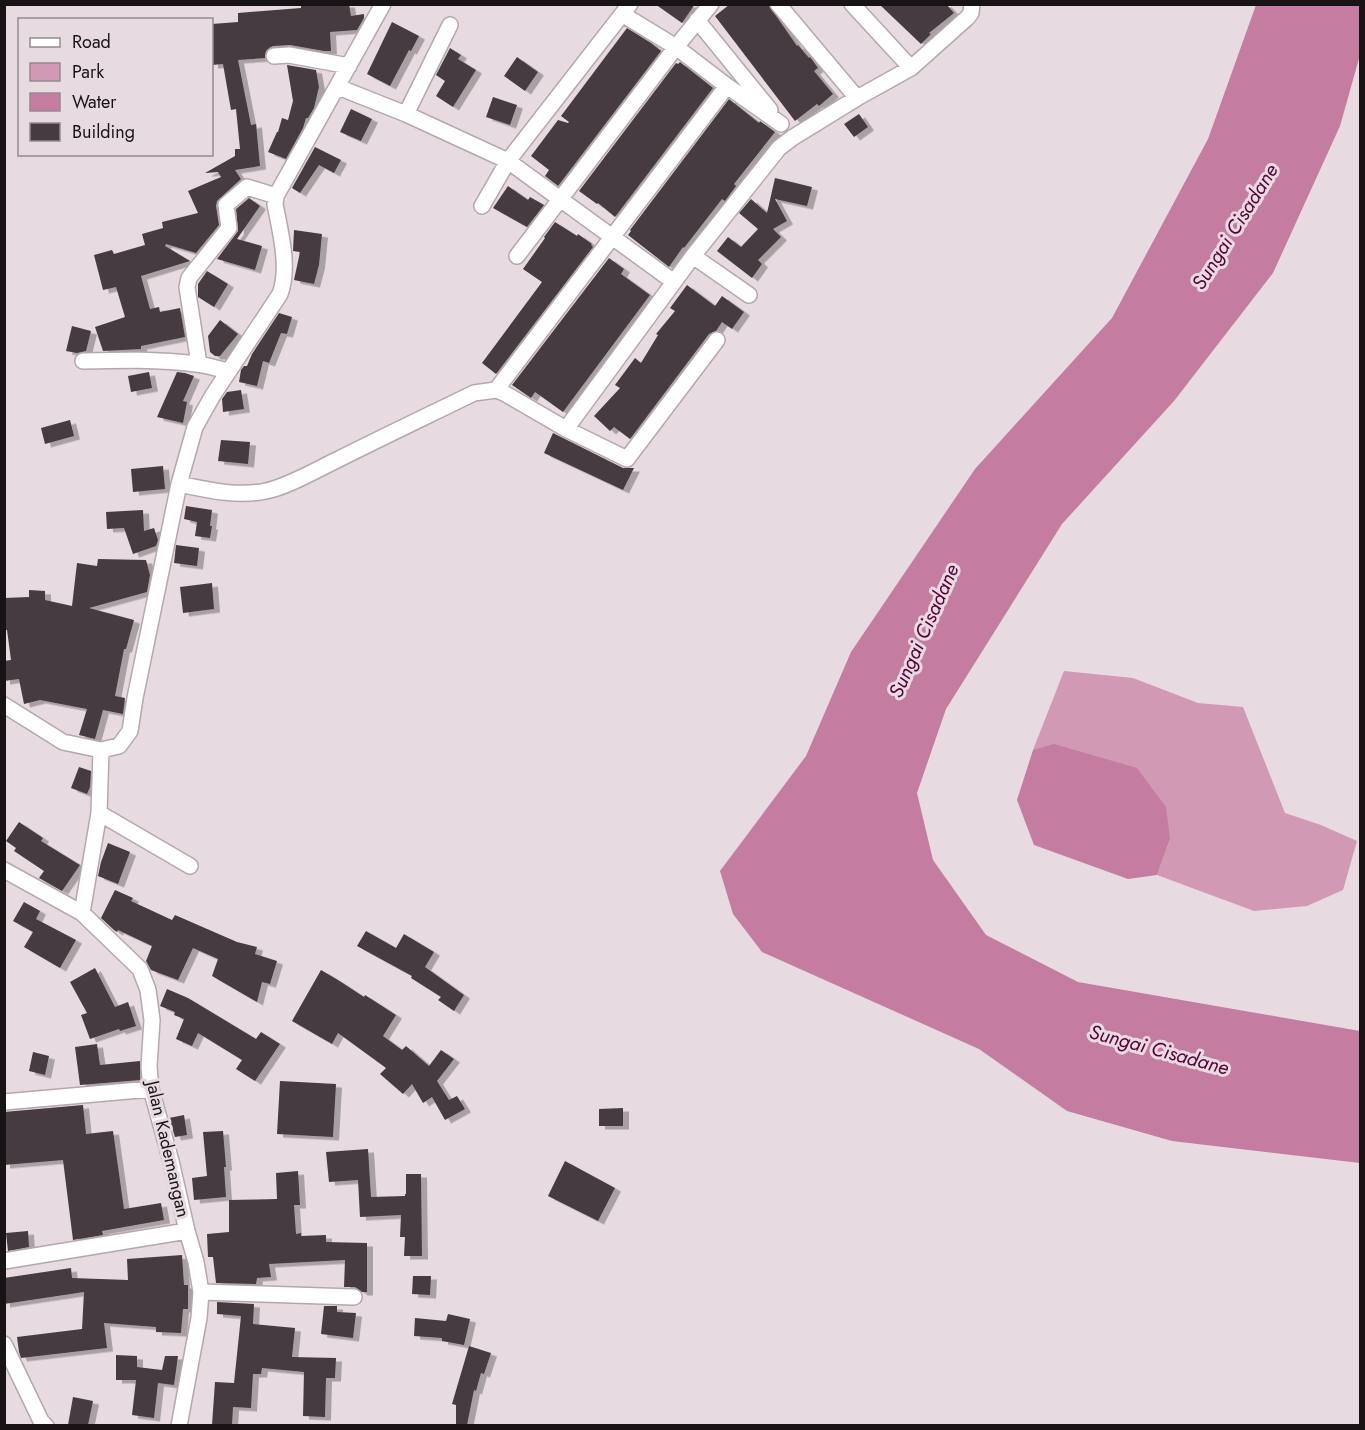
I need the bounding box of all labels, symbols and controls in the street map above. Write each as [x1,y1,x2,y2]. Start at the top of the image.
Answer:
legend [18,18,213,156]
text: Road [72,29,111,55]
text: Park [72,59,104,85]
text: Water [72,89,117,115]
text: Building [72,119,135,145]
water label: Sungai Cisadane [1185,158,1285,296]
water label: Sungai Cisadane [882,559,966,703]
water label: Sungai Cisadane [1086,1017,1232,1083]
street label: Jalan Kademangan [139,1076,196,1220]

